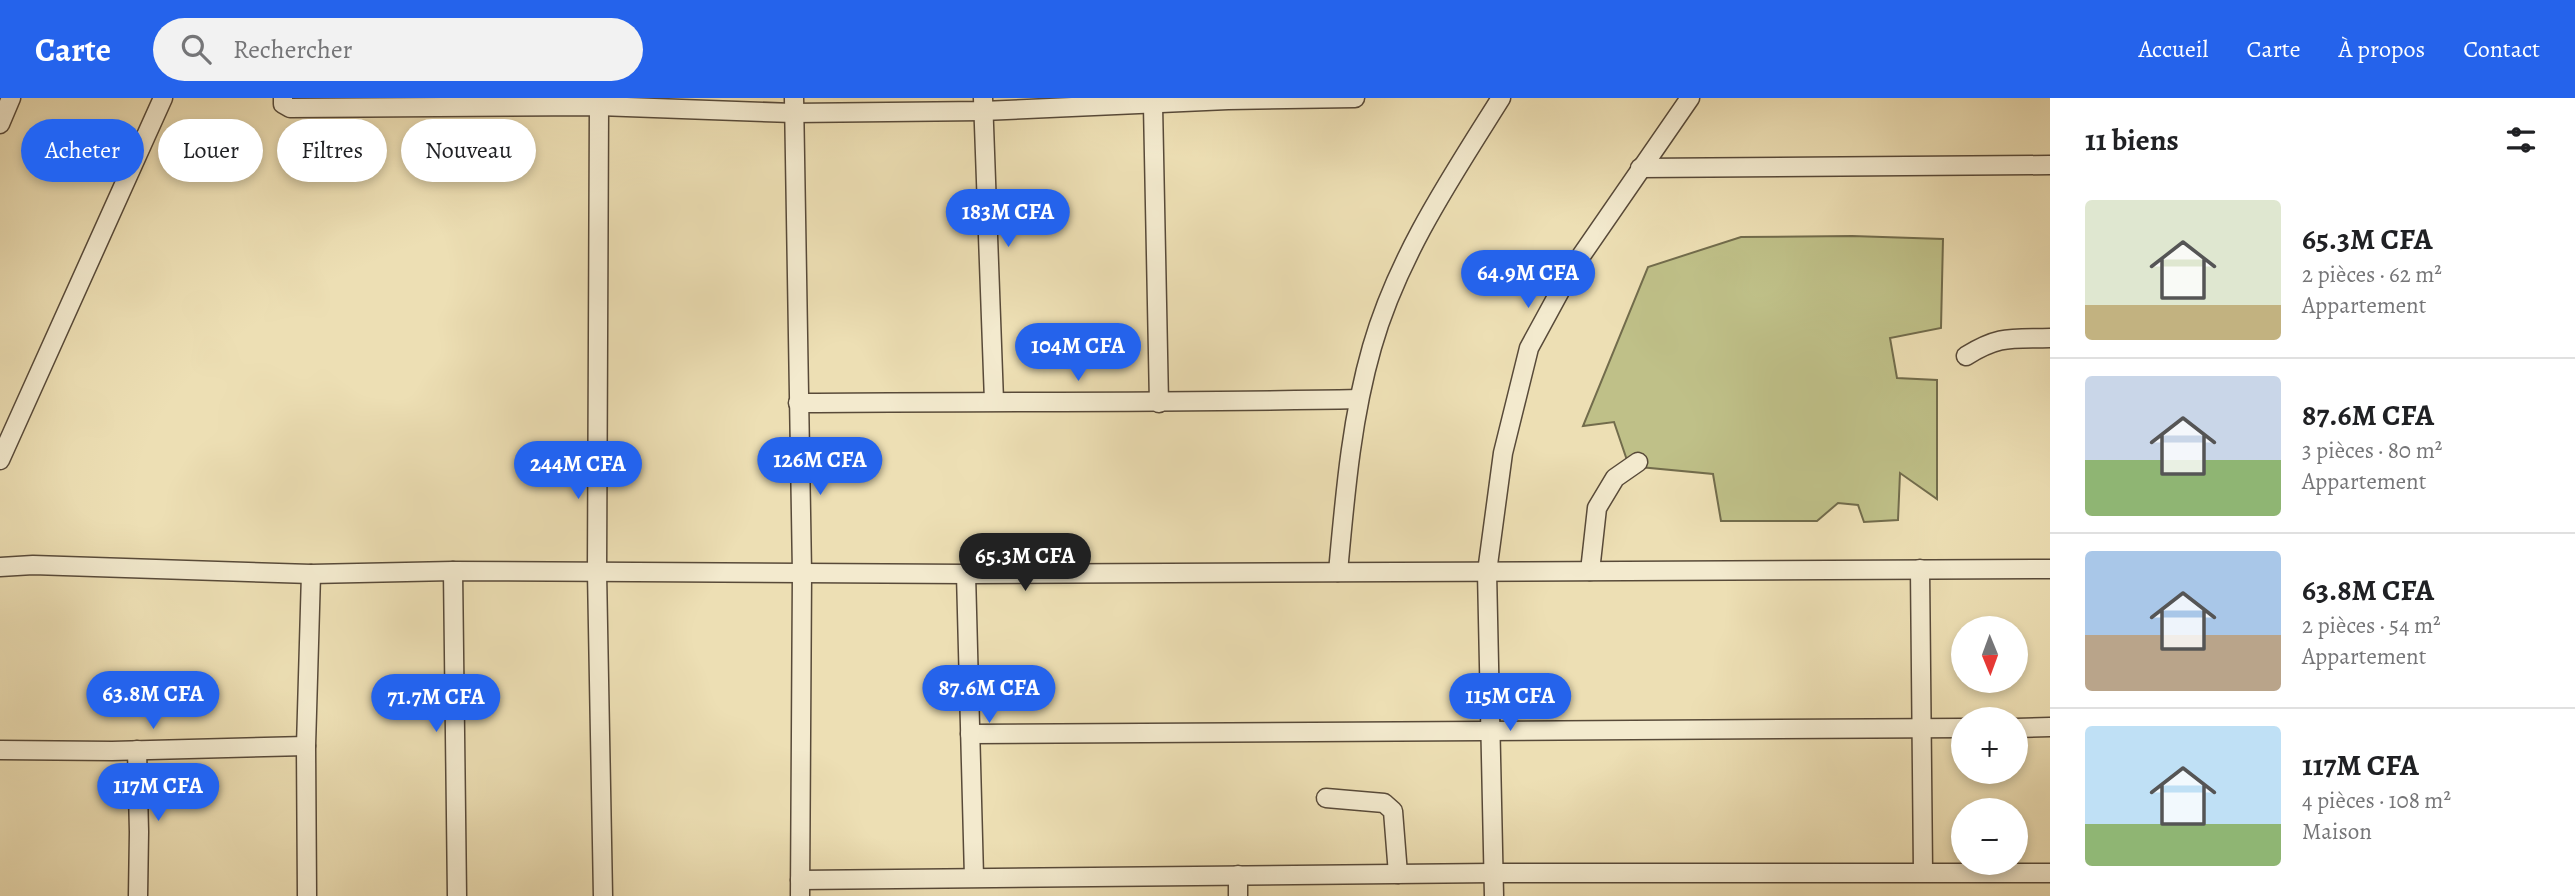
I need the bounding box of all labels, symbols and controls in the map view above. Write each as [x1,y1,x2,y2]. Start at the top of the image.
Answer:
search box [153,18,643,81]
text: Carte [35,27,111,72]
icon: search [177,30,215,68]
text: Rechercher [233,32,353,67]
text: Accueil [2138,33,2208,65]
text: Carte [2246,33,2301,65]
text: À propos [2339,33,2425,65]
text: Contact [2463,33,2540,65]
chip: Acheter [21,119,144,182]
chip: Louer [158,119,263,182]
chip: Filtres [277,119,387,182]
chip: Nouveau [401,119,536,182]
text: 11 biens [2085,120,2179,160]
icon: filters [2502,121,2540,159]
pin: 183M CFA [936,190,1080,249]
text: 183M CFA [962,196,1054,227]
text: 65.3M CFA [2302,219,2433,259]
icon: home [2141,228,2225,312]
pin: 64.9M CFA [1448,250,1608,310]
text: 64.9M CFA [1477,257,1579,288]
text: 2 pièces · 62 m² [2302,259,2442,290]
text: Appartement [2302,290,2426,321]
pin: 104M CFA [1006,324,1150,383]
text: 104M CFA [1031,330,1125,361]
text: 87.6M CFA [2302,395,2434,435]
icon: home [2141,404,2225,488]
text: 3 pièces · 80 m² [2302,435,2442,466]
pin: 126M CFA [748,438,892,497]
pin: 244M CFA [506,442,650,501]
text: 126M CFA [773,444,867,475]
text: 244M CFA [530,448,626,479]
text: Appartement [2302,466,2426,497]
pin: 65.3M CFA [945,533,1105,593]
text: 65.3M CFA [975,540,1075,571]
text: 63.8M CFA [2302,570,2434,610]
icon: home [2141,579,2225,663]
text: 2 pièces · 54 m² [2302,610,2441,641]
north arrow [1951,616,2028,693]
map controls [1951,616,2028,875]
text: Appartement [2302,641,2426,672]
pin: 87.6M CFA [909,666,1069,725]
pin: 63.8M CFA [73,672,233,731]
text: 87.6M CFA [938,672,1040,703]
pin: 71.7M CFA [356,674,516,734]
pin: 115M CFA [1438,674,1582,733]
text: 63.8M CFA [102,678,204,709]
text: 115M CFA [1465,680,1555,711]
text: 71.7M CFA [387,681,485,712]
button: + [1951,707,2028,784]
text: 117M CFA [2302,745,2419,785]
icon: home [2141,754,2225,838]
pin: 117M CFA [86,764,230,823]
text: 117M CFA [113,770,203,801]
text: 4 pièces · 108 m² [2302,785,2451,816]
button: − [1951,798,2028,875]
text: Maison [2302,816,2372,847]

